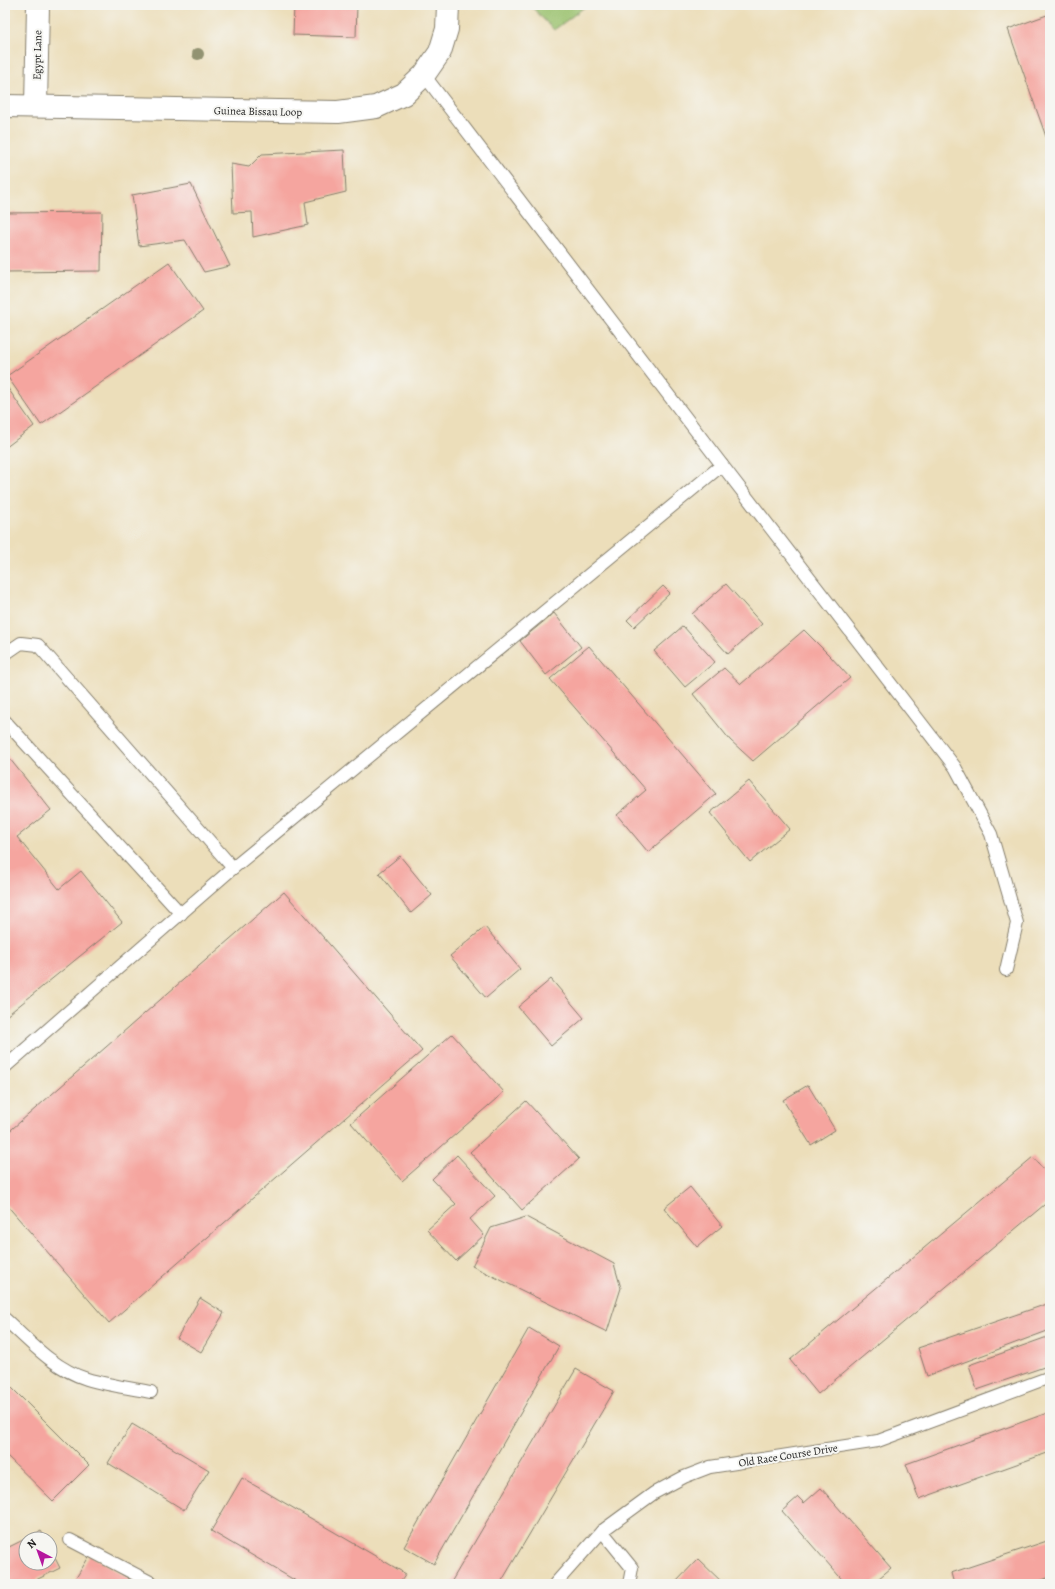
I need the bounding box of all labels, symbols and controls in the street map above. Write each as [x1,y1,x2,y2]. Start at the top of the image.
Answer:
street label: Egypt Lane [30,30,45,80]
street label: Guinea Bissau Loop [214,103,303,120]
street label: Old Race Course Drive [737,1440,839,1471]
north arrow [18,1531,58,1571]
text: N [24,1536,40,1552]

